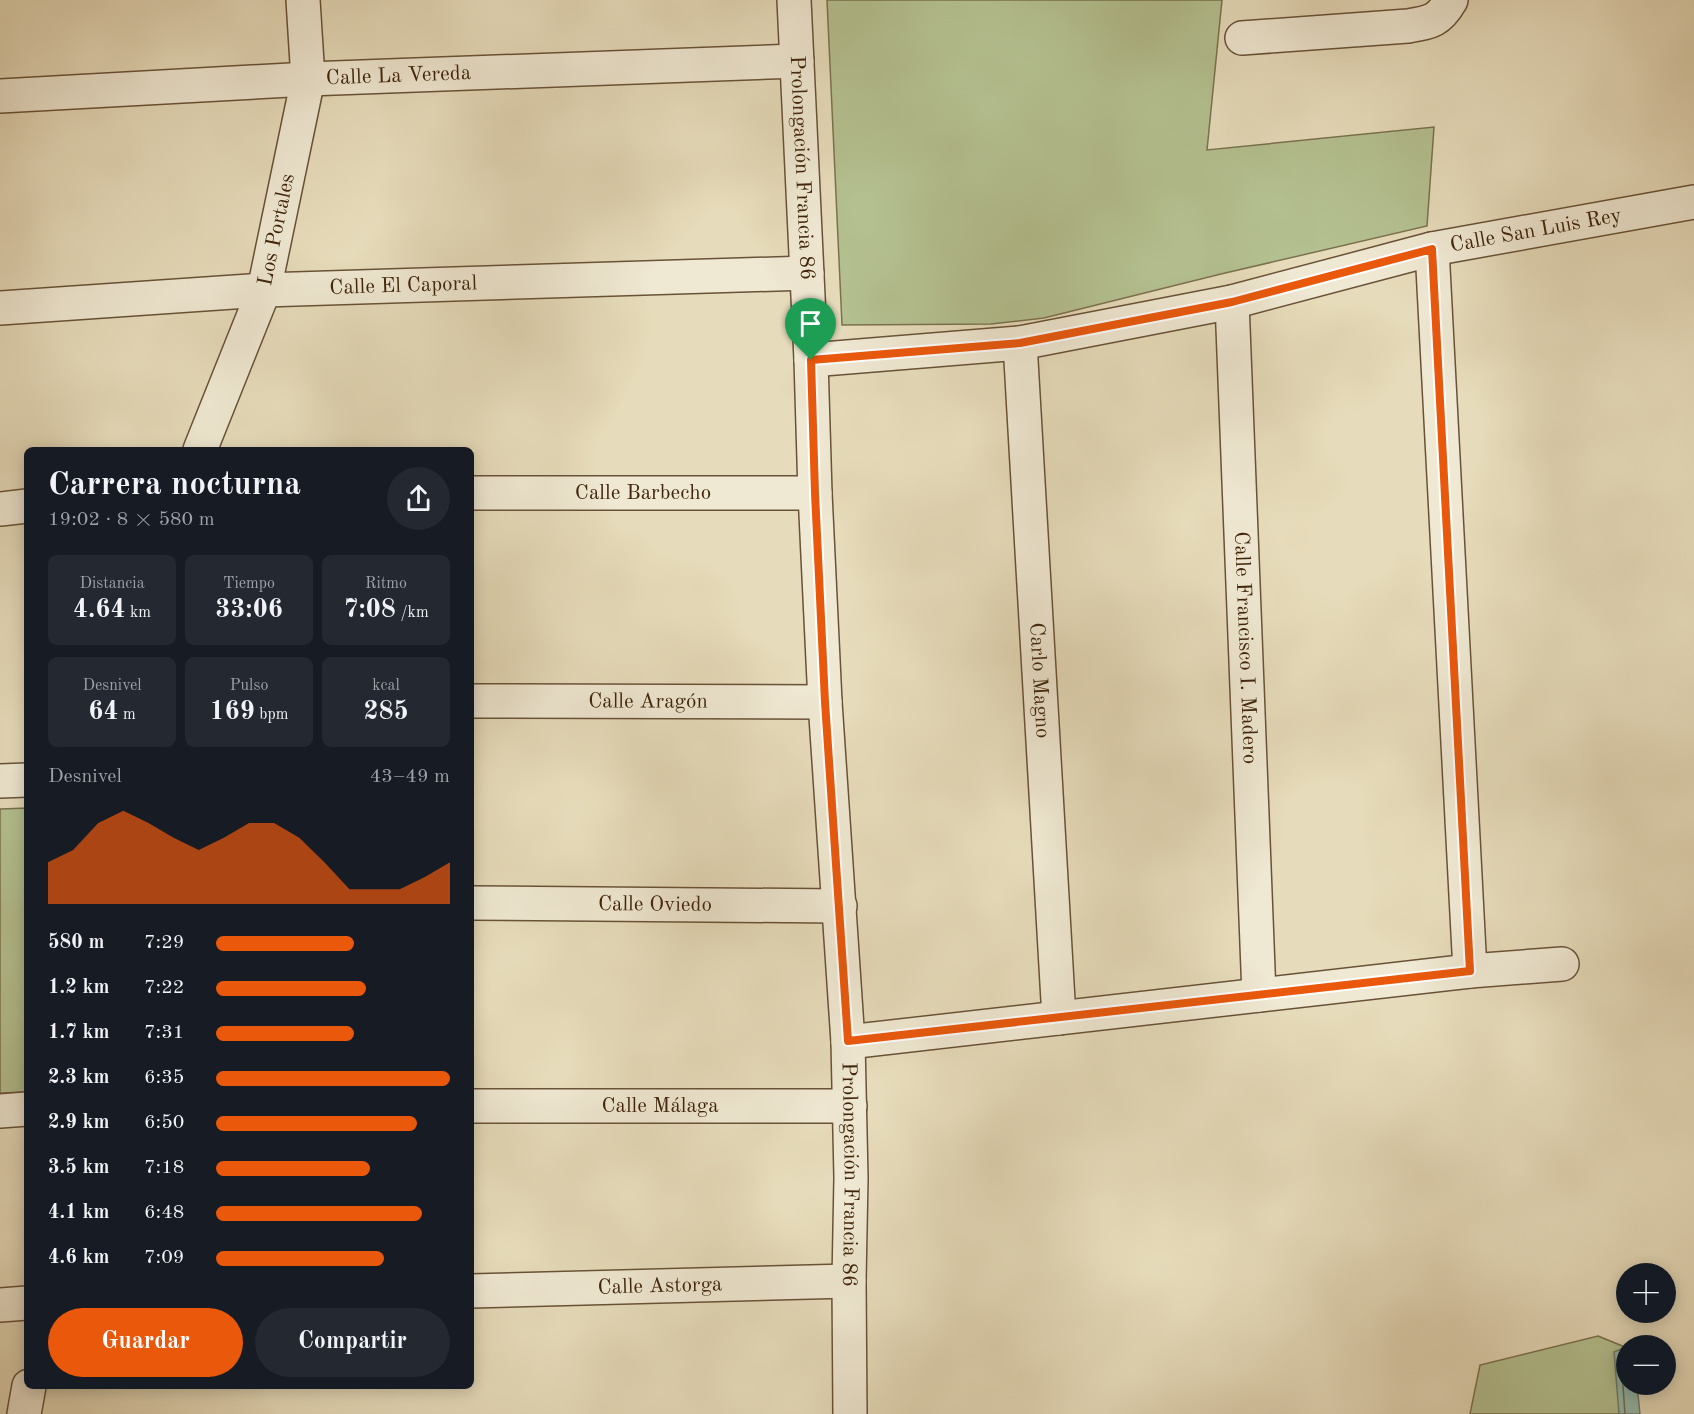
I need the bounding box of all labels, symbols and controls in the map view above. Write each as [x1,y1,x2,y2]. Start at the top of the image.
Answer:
street label: Prolongación Francia 86 [786,55,818,281]
street label: Calle La Vereda [326,63,471,89]
street label: Los Portales [255,172,299,288]
street label: Calle San Luis Rey [1448,205,1623,256]
street label: Calle El Caporal [329,273,478,298]
pin [785,298,836,360]
icon: arrive [794,307,827,340]
button: share [387,467,450,530]
text: Carrera nocturna [48,469,301,502]
street label: Calle Barbecho [575,483,711,504]
text: 19:02 · 8 × 580 m [48,510,215,530]
street label: Calle Francisco I. Madero [1230,531,1260,765]
text: Distancia [79,576,145,592]
text: Tiempo [223,576,275,592]
text: Ritmo [365,576,407,592]
text: 4.64 [73,597,126,623]
text: 33:06 [215,597,283,623]
text: 7:08 [343,597,396,623]
text: km [126,605,151,621]
text: /km [396,605,429,621]
street label: Carlo Magno [1026,622,1053,739]
text: Desnivel [82,678,142,694]
text: Pulso [230,678,268,694]
text: kcal [372,678,400,694]
street label: Calle Aragón [588,691,708,712]
text: 64 [88,699,118,725]
text: 169 [210,699,255,725]
text: 285 [363,699,409,725]
text: m [118,707,136,723]
text: bpm [255,707,288,723]
text: Desnivel [48,767,122,787]
text: 43–49 m [370,767,450,787]
street label: Calle Oviedo [598,894,712,915]
text: 580 m [48,933,104,953]
text: 7:29 [144,933,184,953]
text: 1.2 km [48,978,110,998]
text: 7:22 [144,978,184,998]
text: 1.7 km [48,1023,110,1043]
text: 7:31 [144,1023,184,1043]
street label: Prolongación Francia 86 [838,1062,862,1287]
text: 2.3 km [48,1068,110,1088]
text: 6:35 [144,1068,184,1088]
street label: Calle Málaga [601,1096,719,1117]
text: 2.9 km [48,1113,110,1133]
text: 6:50 [144,1113,184,1133]
text: 3.5 km [48,1158,110,1178]
text: 7:18 [144,1158,184,1178]
text: 4.1 km [48,1203,110,1223]
text: 6:48 [144,1203,184,1223]
text: 4.6 km [48,1248,110,1268]
text: 7:09 [144,1248,184,1268]
map controls [1616,1263,1676,1395]
button: + [1616,1263,1676,1323]
street label: Calle Astorga [597,1274,723,1298]
button: Guardar [48,1308,243,1377]
button: Compartir [255,1308,450,1377]
button: − [1616,1335,1676,1395]

